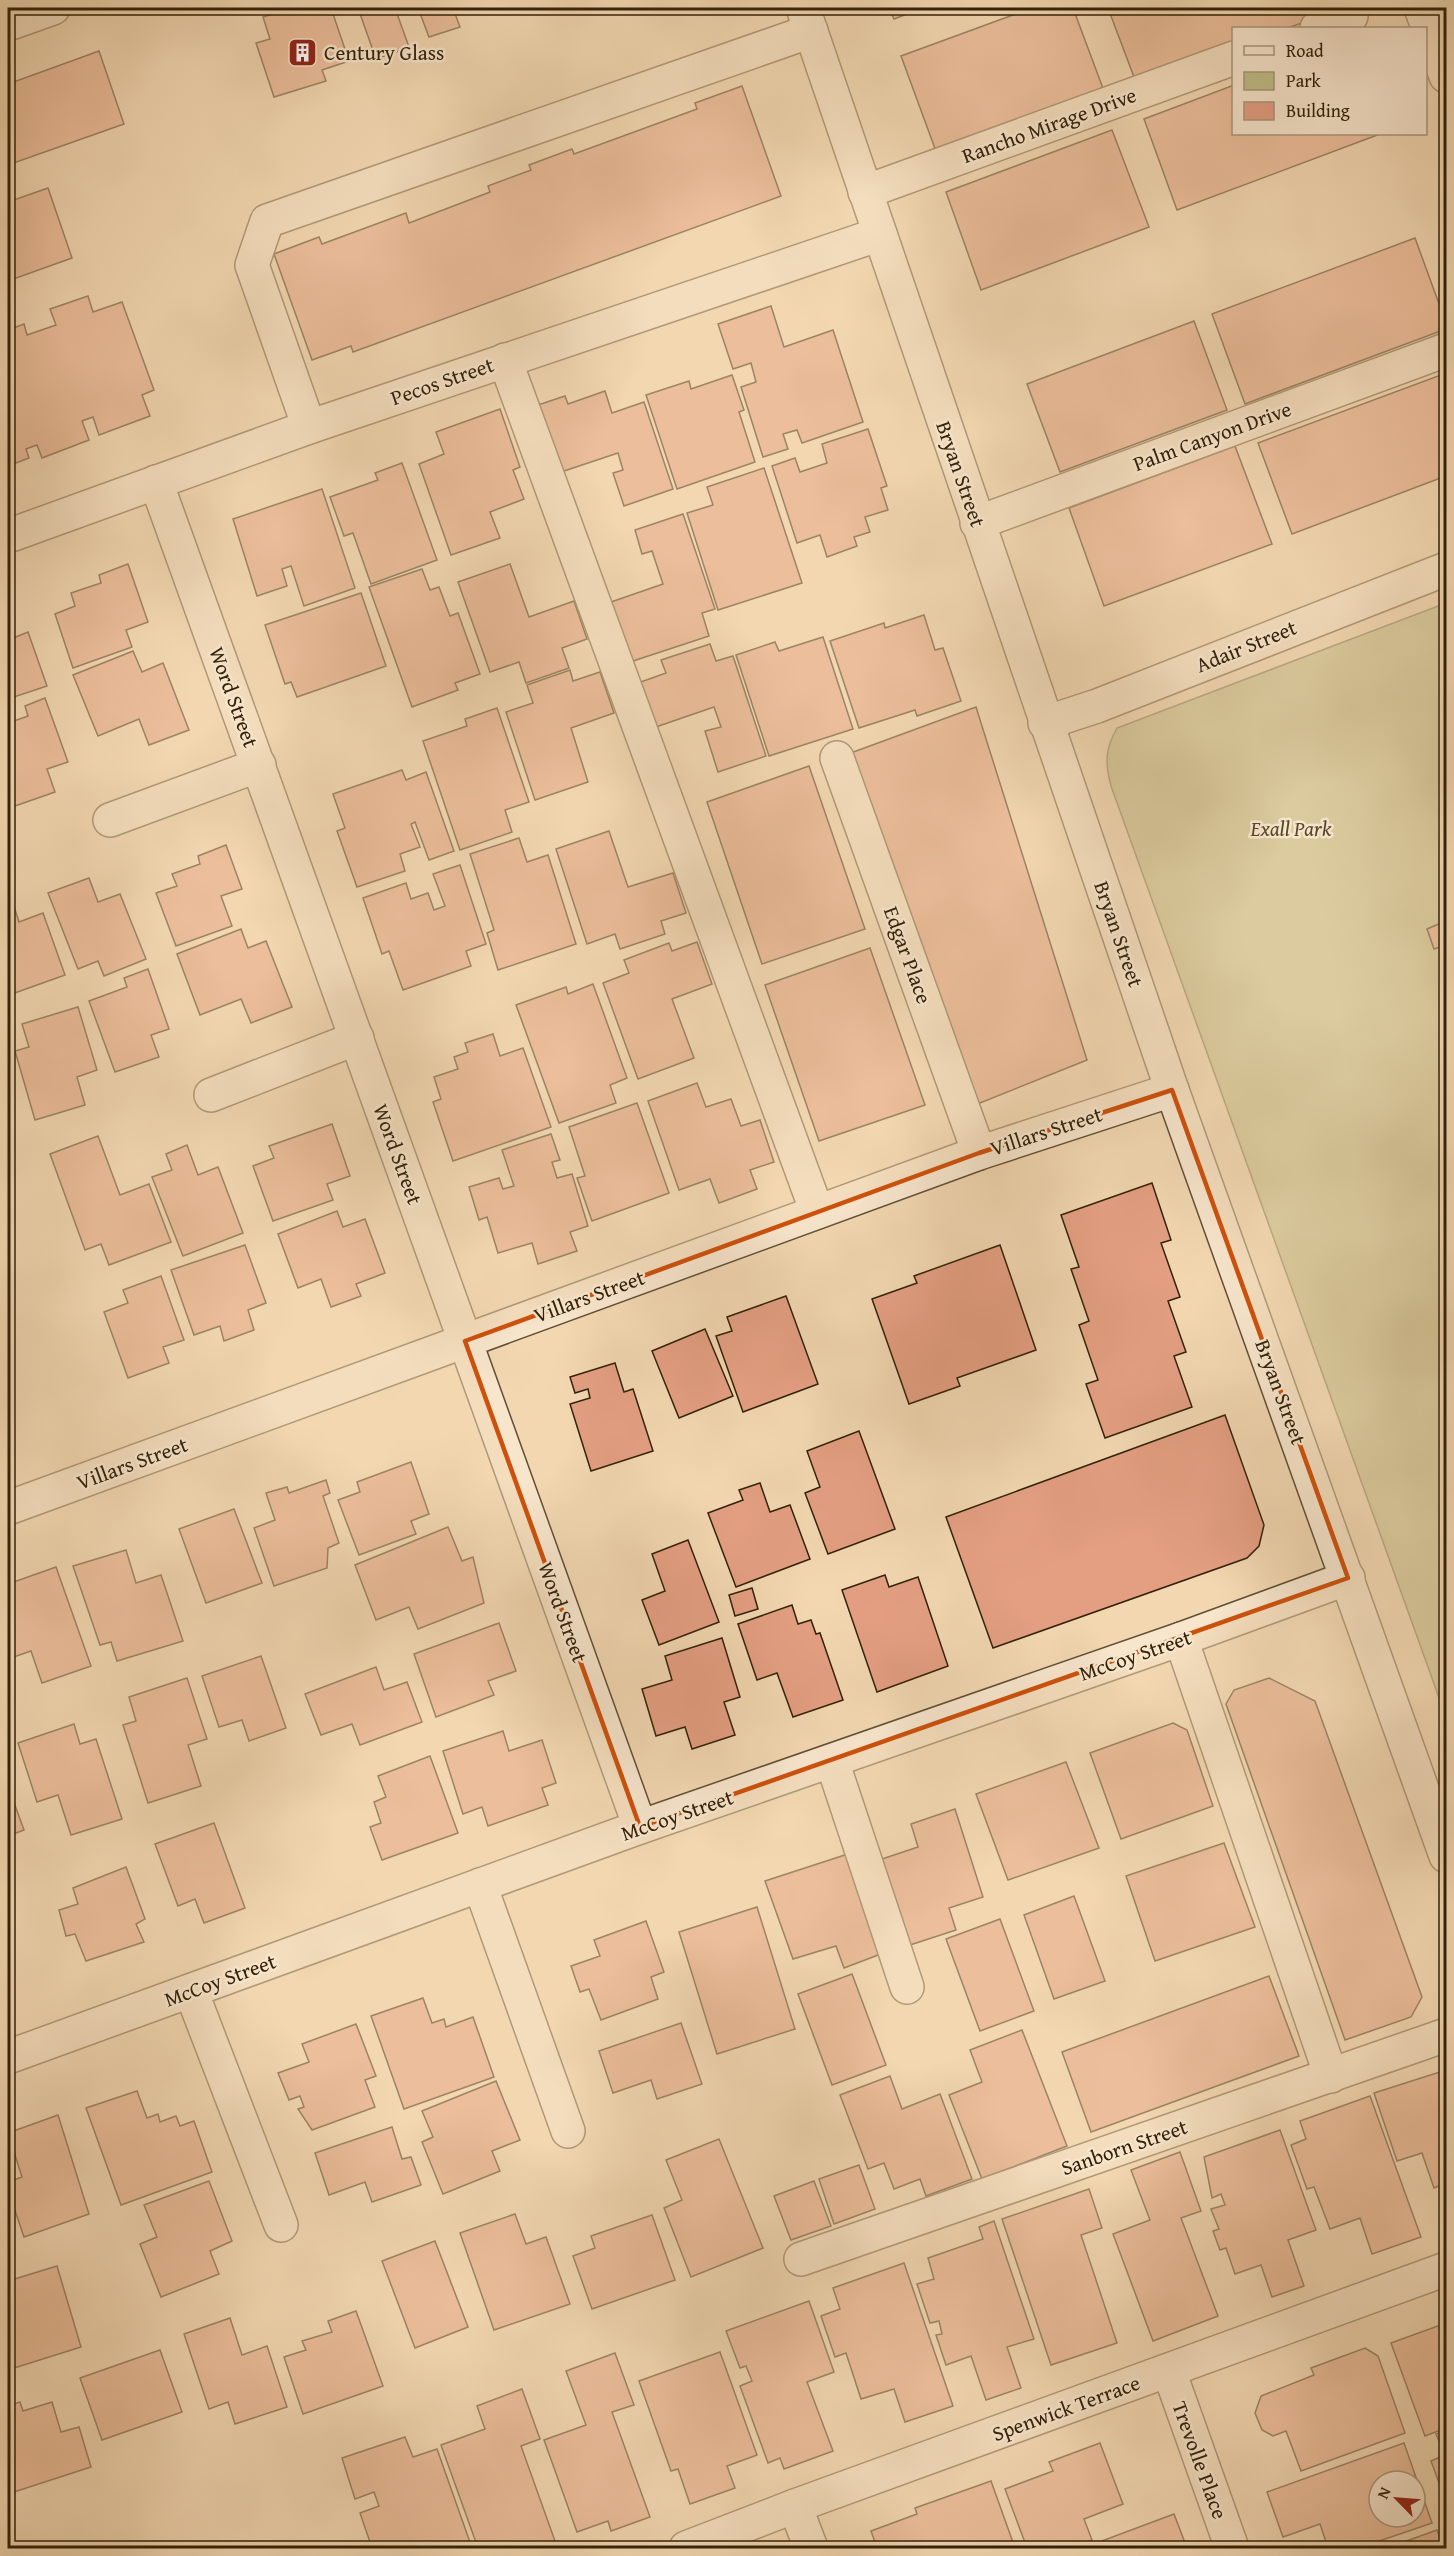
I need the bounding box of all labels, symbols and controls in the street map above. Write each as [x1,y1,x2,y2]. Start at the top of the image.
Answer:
legend [1232,27,1427,135]
building icon: Century Glass [287,36,319,68]
place label: Century Glass [324,37,444,68]
text: Road [1286,37,1324,64]
text: Park [1286,67,1322,94]
street label: Rancho Mirage Drive [957,79,1141,171]
text: Building [1286,97,1350,124]
street label: Pecos Street [386,349,498,413]
street label: Palm Canyon Drive [1129,393,1296,479]
street label: Bryan Street [928,417,994,532]
street label: Adair Street [1191,612,1302,680]
street label: Word Street [201,642,267,752]
park label: Exall Park [1250,813,1332,844]
street label: Bryan Street [1086,877,1152,992]
street label: Edgar Place [876,902,940,1008]
street label: Villars Street [986,1098,1107,1164]
street label: Word Street [365,1099,431,1209]
street label: Villars Street [529,1261,649,1330]
street label: Bryan Street [1248,1335,1315,1450]
street label: Villars Street [72,1428,192,1497]
street label: Word Street [530,1557,596,1667]
street label: McCoy Street [1075,1621,1196,1689]
street label: McCoy Street [617,1781,738,1849]
street label: McCoy Street [160,1945,281,2015]
street label: Sanborn Street [1057,2111,1192,2183]
street label: Spenwick Terrace [988,2367,1144,2449]
street label: Trevolle Place [1164,2397,1236,2523]
north arrow [1367,2469,1427,2529]
text: N [1370,2482,1397,2503]

